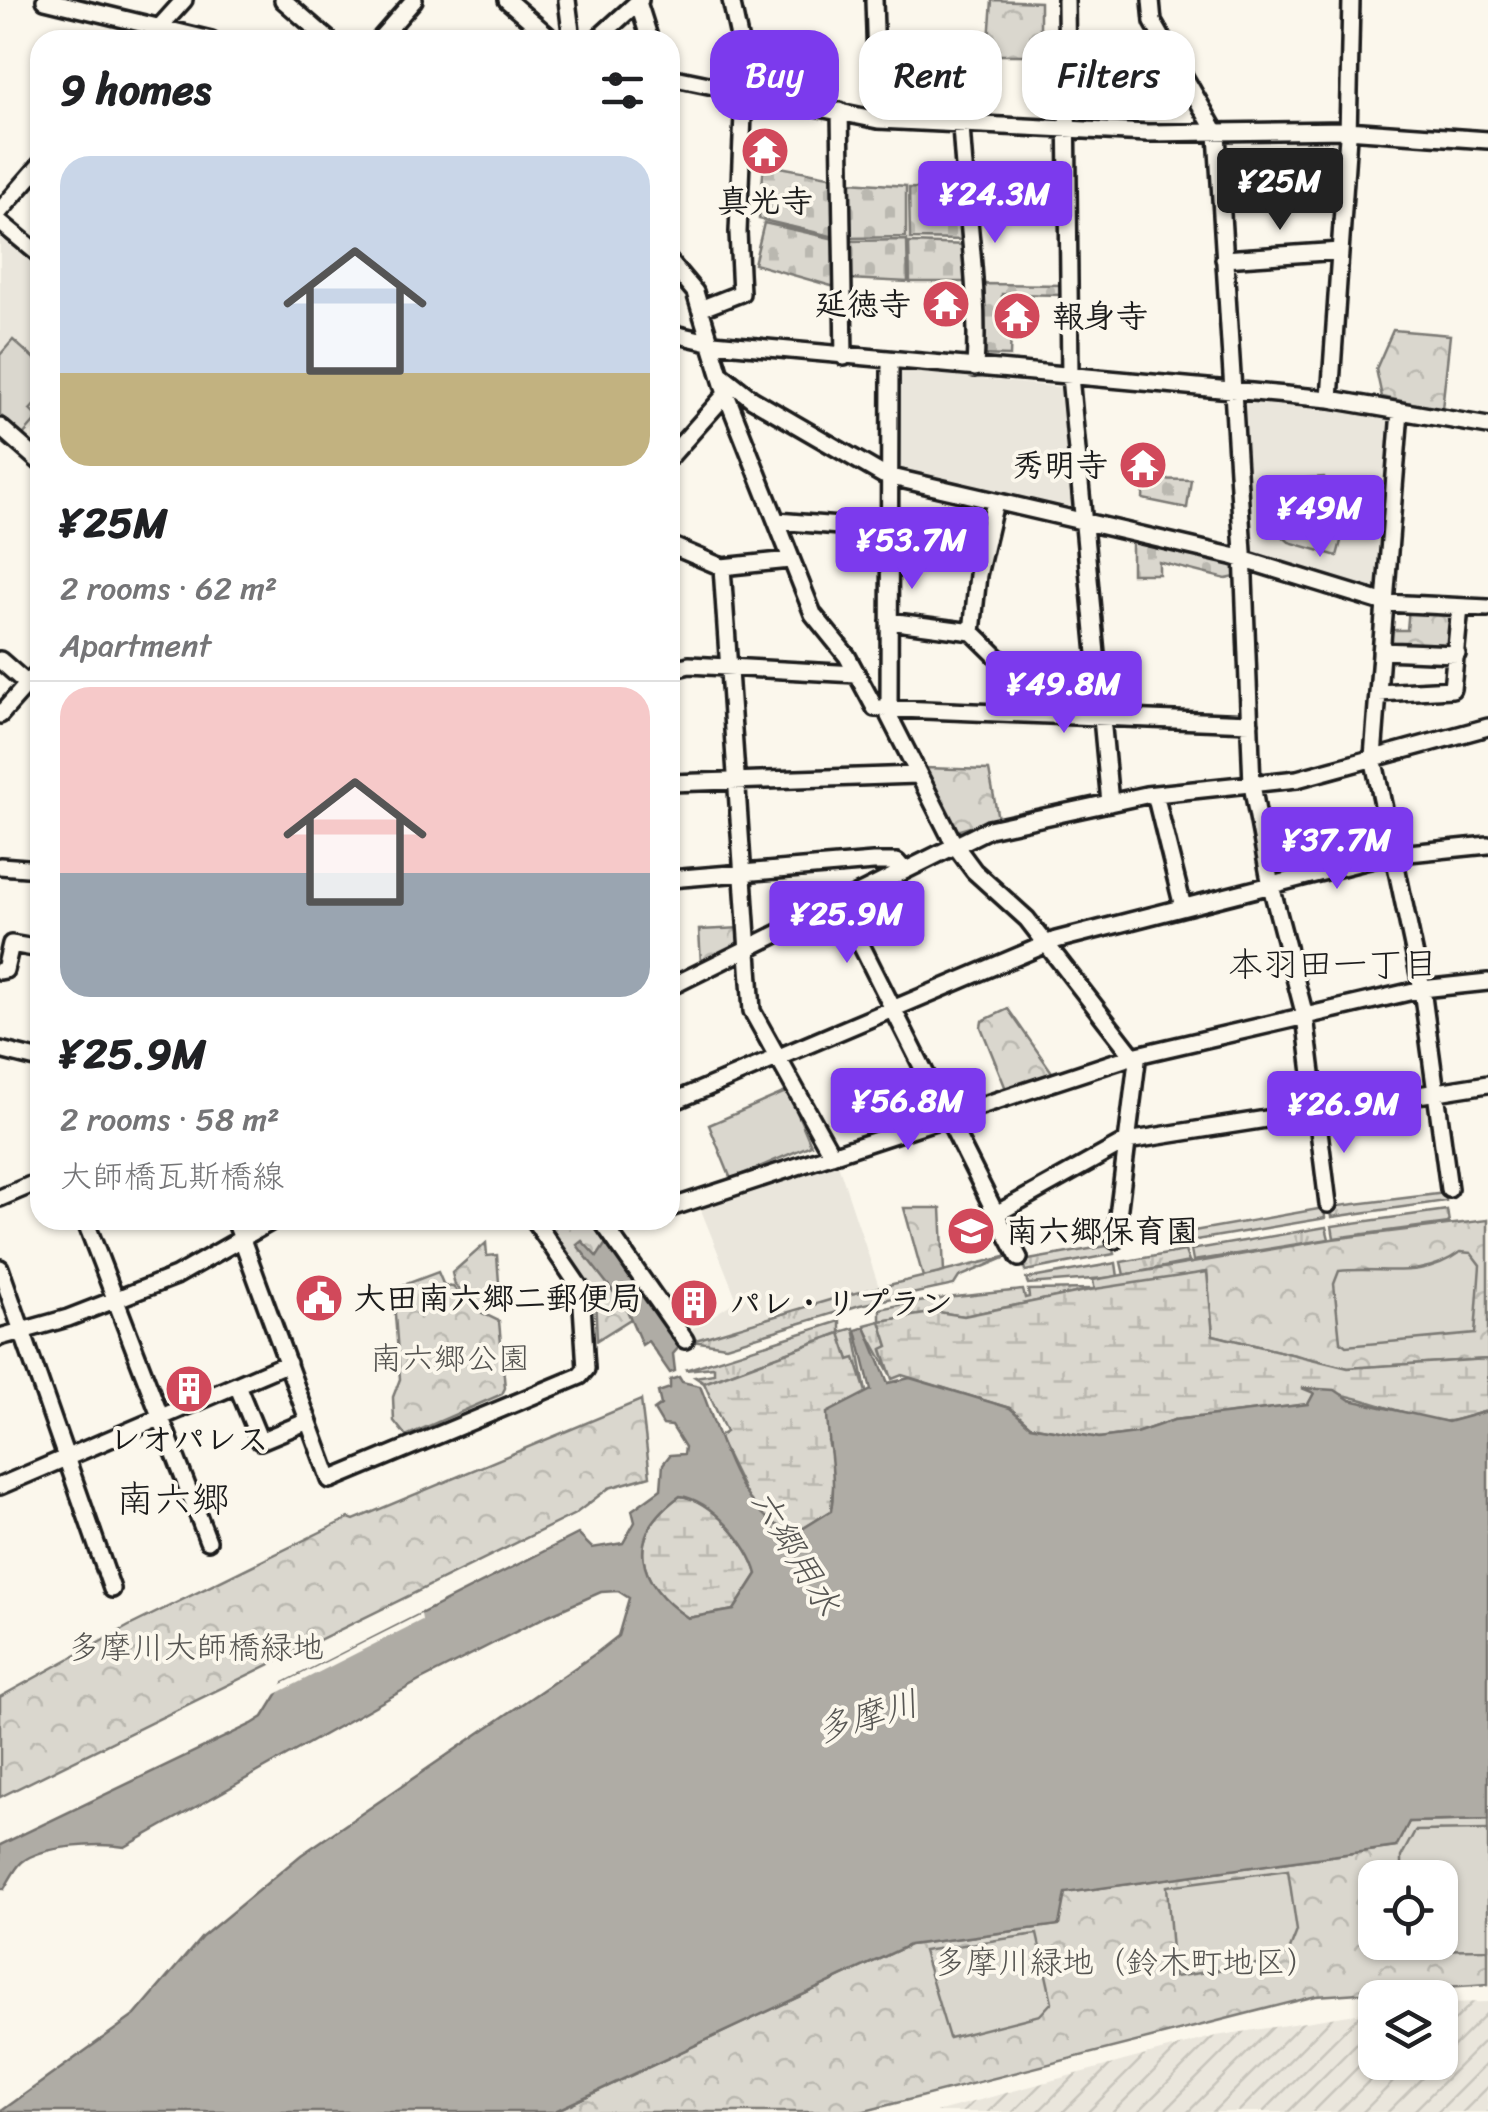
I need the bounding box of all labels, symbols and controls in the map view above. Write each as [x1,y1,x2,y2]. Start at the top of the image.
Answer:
chip: Buy [710,30,839,120]
chip: Rent [859,30,1002,120]
chip: Filters [1022,30,1195,120]
text: 9 homes [60,53,211,127]
icon: filters [595,63,650,118]
temple icon: 真光寺 [739,125,791,177]
pin: ¥25M [1221,148,1339,233]
text: ¥25M [1239,152,1321,209]
pin: ¥24.3M [914,161,1076,246]
text: ¥24.3M [940,165,1050,222]
place label: 真光寺 [717,173,813,230]
icon: home [265,221,445,401]
place label: 延徳寺 [815,276,911,333]
temple icon: 延徳寺 [920,278,972,330]
place label: 報身寺 [1052,288,1148,345]
temple icon: 報身寺 [991,290,1043,342]
place label: 秀明寺 [1012,437,1108,494]
temple icon: 秀明寺 [1117,439,1169,491]
pin: ¥49M [1261,475,1379,560]
text: ¥49M [1278,479,1362,536]
text: ¥25M [60,486,167,560]
pin: ¥53.7M [831,507,993,592]
text: ¥53.7M [858,511,966,568]
text: 2 rooms · 62 m² [60,560,277,617]
text: Apartment [60,617,211,674]
pin: ¥49.8M [983,651,1145,736]
text: ¥49.8M [1008,655,1120,712]
icon: home [265,752,445,932]
pin: ¥37.7M [1256,807,1418,892]
text: ¥37.7M [1283,811,1391,868]
pin: ¥25.9M [766,881,928,966]
text: ¥25.9M [791,885,903,942]
district label: 本羽田一丁目 [1228,933,1438,995]
text: ¥25.9M [60,1017,206,1091]
pin: ¥56.8M [827,1068,989,1153]
pin: ¥26.9M [1263,1071,1425,1156]
text: ¥56.8M [853,1072,963,1129]
text: ¥26.9M [1289,1075,1399,1132]
text: 2 rooms · 58 m² [60,1091,280,1148]
text: 大師橋瓦斯橋線 [60,1148,284,1205]
place label: 南六郷保育園 [1006,1203,1198,1260]
school or university icon: 南六郷保育園 [945,1205,997,1257]
place label: 大田南六郷二郵便局 [354,1270,642,1327]
public building icon: 大田南六郷二郵便局 [293,1272,345,1324]
place label: パレ・リプラン [729,1275,953,1332]
building icon: パレ・リプラン [668,1277,720,1329]
park label: 南六郷公園 [370,1330,530,1387]
building icon: レオパレス [163,1363,215,1415]
place label: レオパレス [109,1411,269,1468]
district label: 南六郷 [116,1466,230,1533]
water label: 六郷用水 [733,1476,859,1628]
park label: 多摩川大師橋緑地 [68,1619,324,1676]
water label: 多摩川 [808,1672,926,1760]
map controls [1358,1860,1458,2080]
button: locate [1358,1860,1458,1960]
park label: 多摩川緑地（鈴木町地区） [934,1934,1318,1991]
button: layers [1358,1980,1458,2080]

